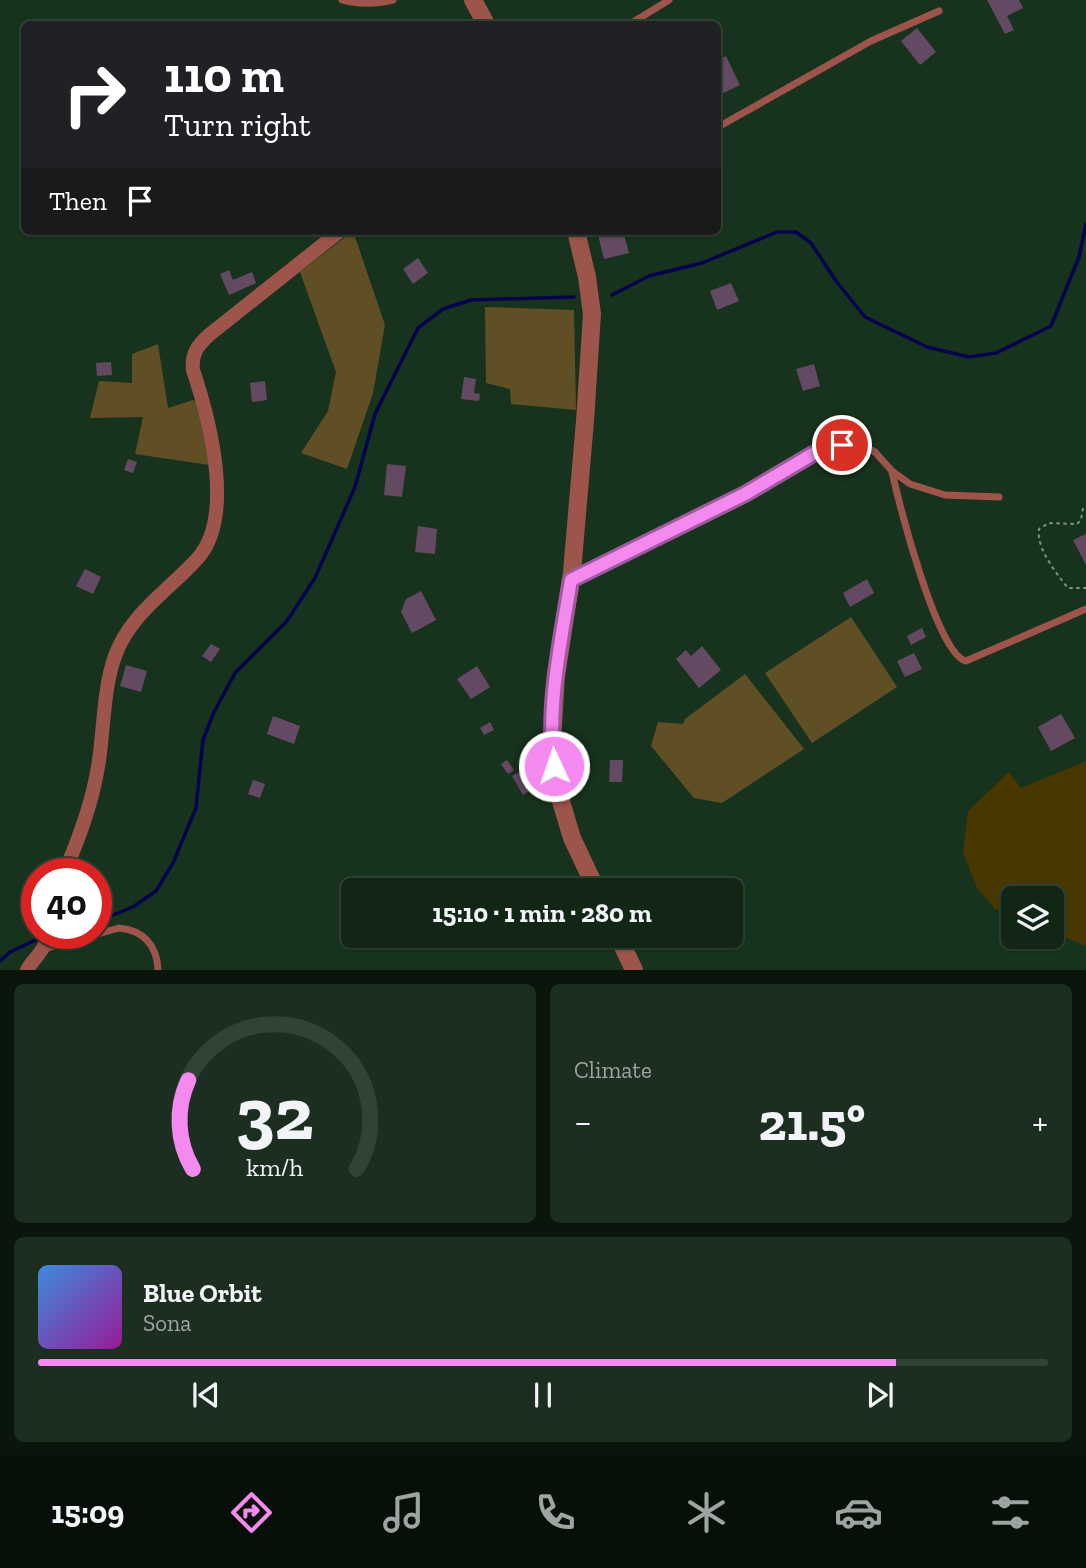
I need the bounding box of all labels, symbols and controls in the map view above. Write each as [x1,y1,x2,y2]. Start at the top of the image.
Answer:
text: 110 m [164,46,284,105]
icon: right [49,49,140,140]
text: Turn right [164,106,311,144]
icon: arrive [121,182,159,220]
text: Then [49,185,107,217]
pin [812,415,872,475]
icon: arrive [823,426,861,464]
position arrow [517,729,591,803]
speed limit sign: 40 [21,858,112,949]
map controls [1001,886,1064,949]
button: layers [1001,886,1064,949]
text: 15:10 · 1 min · 280 m [432,897,652,929]
text: Climate [574,1056,652,1084]
text: 32 [236,1071,314,1159]
text: 21.5° [758,1091,865,1153]
text: − [574,1099,592,1145]
text: + [1032,1099,1048,1145]
text: km/h [246,1152,304,1182]
text: Blue Orbit [143,1277,262,1309]
text: Sona [143,1309,191,1337]
icon: previous [187,1376,225,1414]
icon: pause [524,1376,562,1414]
icon: next [861,1376,899,1414]
icon: directions [227,1488,276,1537]
icon: music [379,1488,428,1537]
icon: phone [531,1488,580,1537]
icon: climate [682,1488,731,1537]
icon: car [834,1488,883,1537]
icon: filters [986,1488,1035,1537]
text: 15:09 [51,1493,124,1531]

